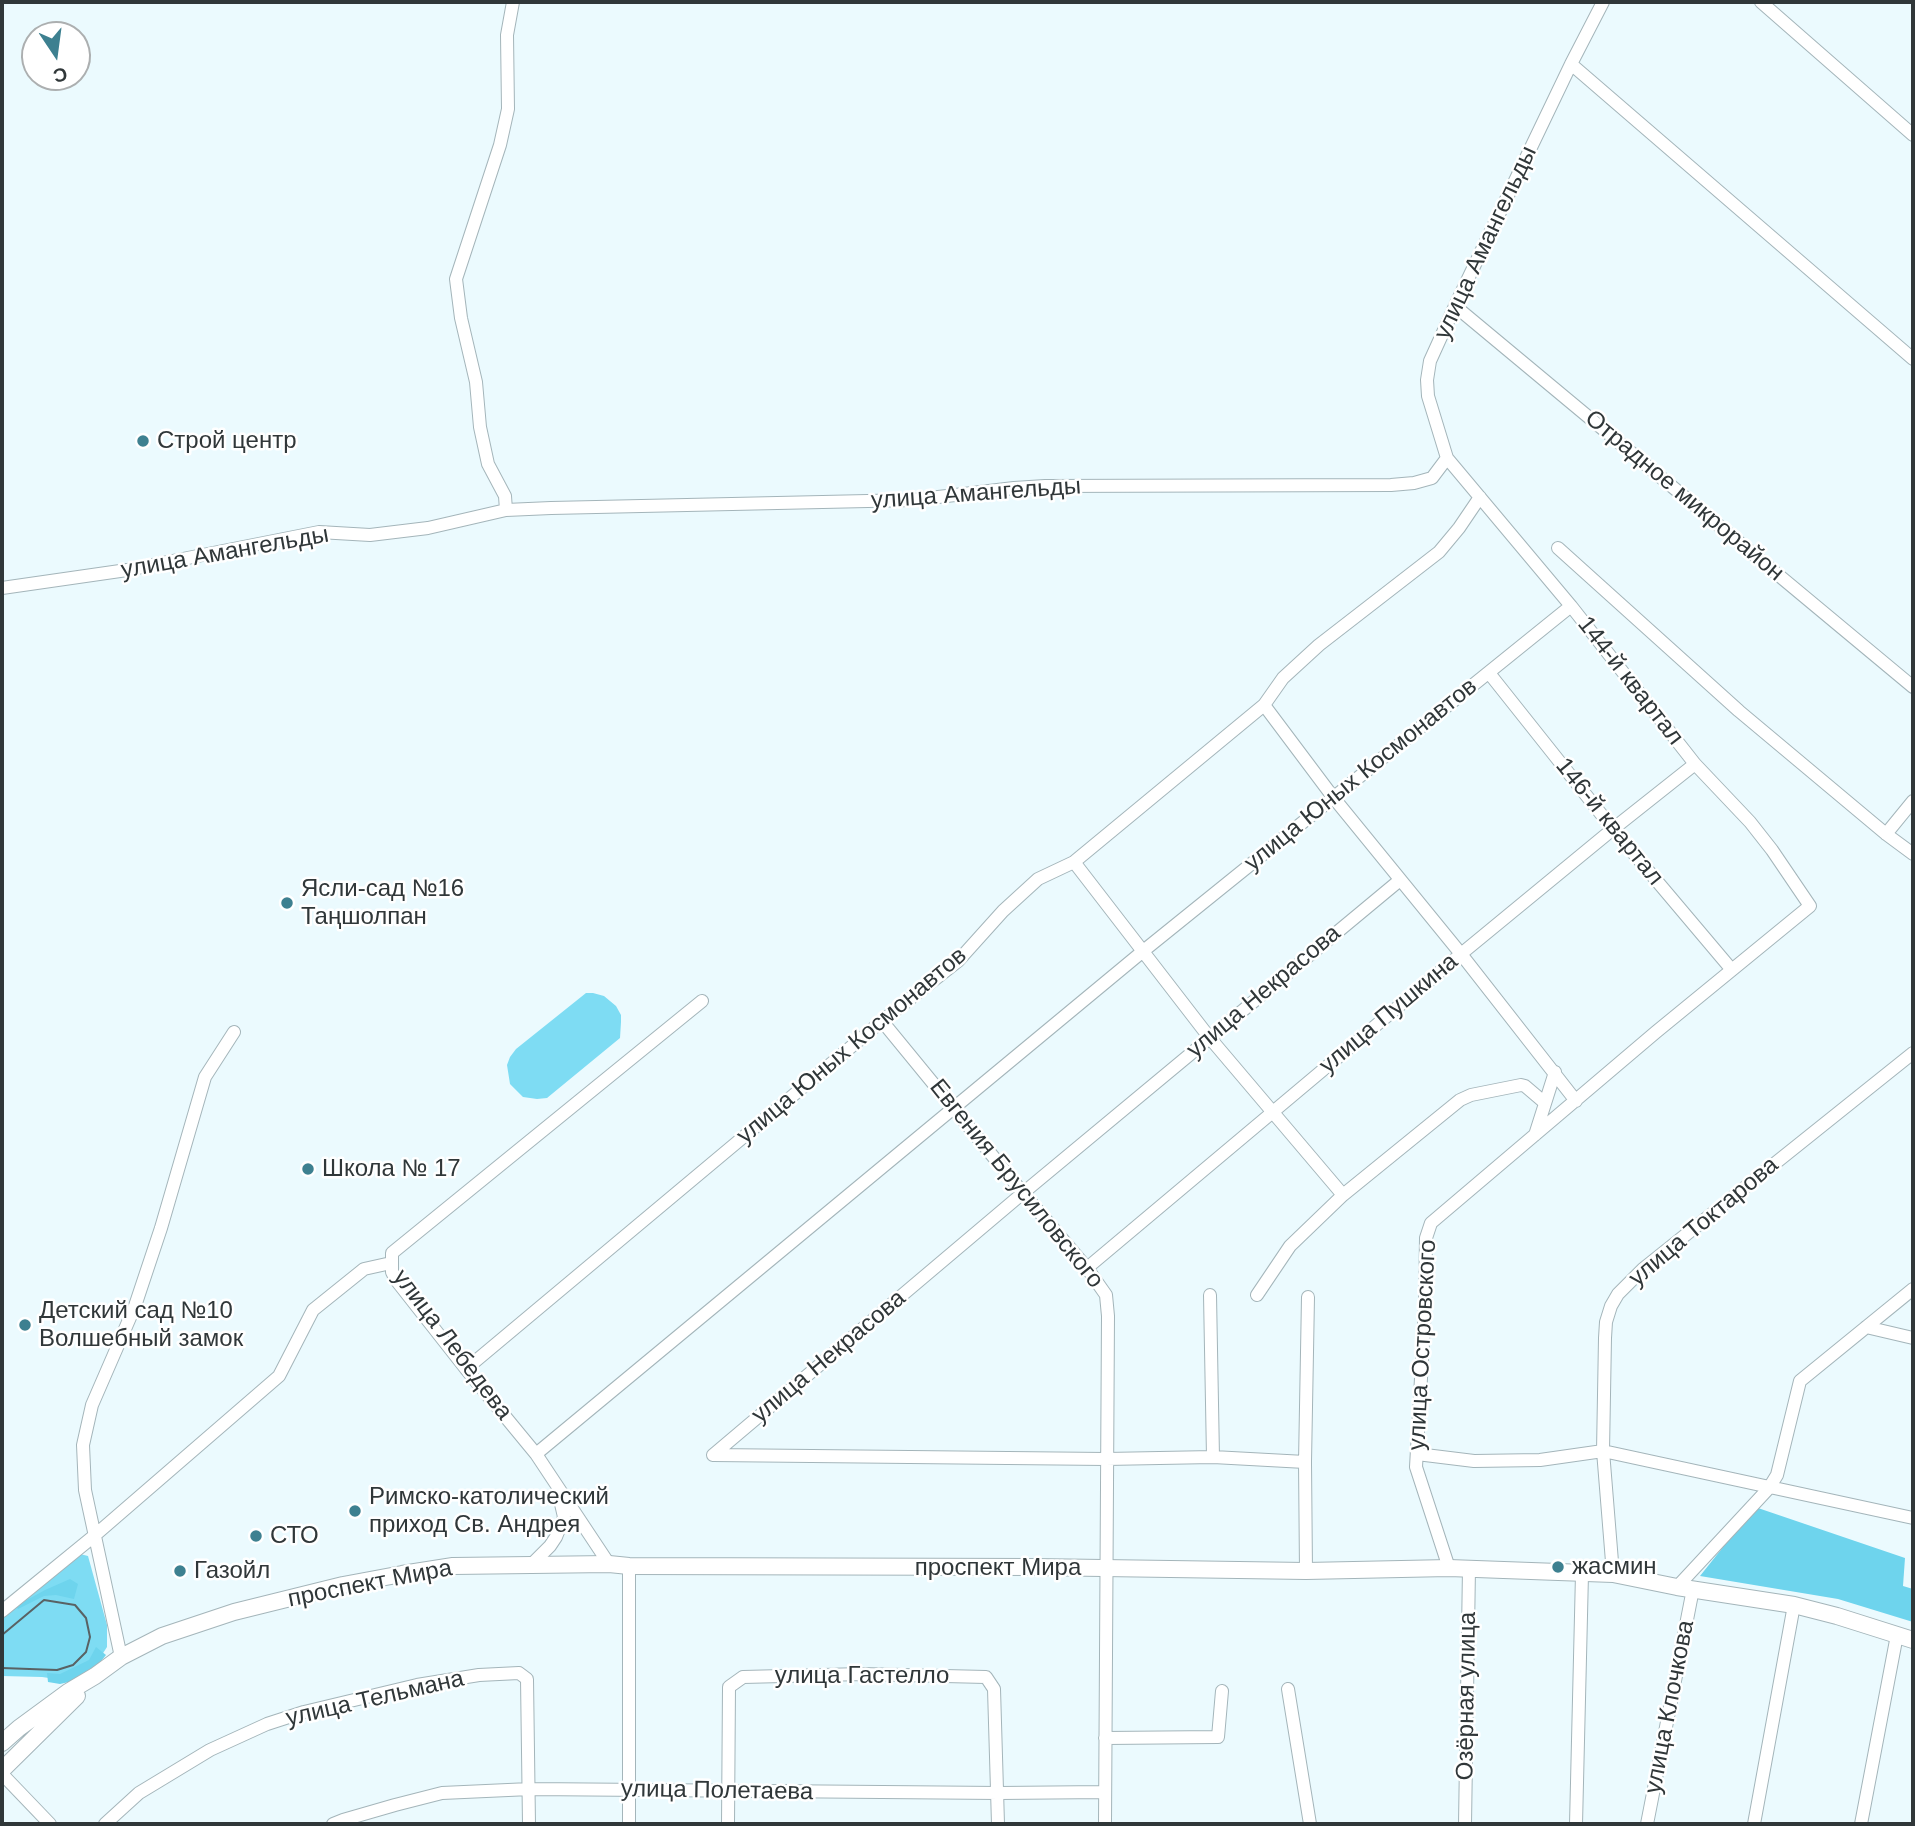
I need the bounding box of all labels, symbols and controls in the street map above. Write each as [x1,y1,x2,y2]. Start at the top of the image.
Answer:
north arrow [21,21,91,91]
text: С [51,63,69,87]
street label: улица Амангельды [1429,142,1543,344]
street label: Отрадное микрорайон [1579,404,1789,588]
place label: Строй центр [157,427,297,455]
marker: Строй центр [135,433,151,449]
street label: улица Амангельды [870,472,1082,516]
street label: улица Амангельды [119,521,331,585]
street label: 144-й квартал [1571,611,1689,751]
street label: улица Юных Космонавтов [1239,672,1483,878]
street label: 146-й квартал [1549,753,1669,891]
place label: Ясли-сад №16 Таңшолпан [301,875,464,931]
marker: Ясли-сад №16 Таңшолпан [279,895,295,911]
street label: улица Некрасова [1181,919,1347,1065]
street label: улица Юных Космонавтов [731,941,973,1151]
street label: улица Пушкина [1314,948,1464,1080]
street label: Евгения Брусиловского [923,1074,1109,1294]
street label: улица Токтарова [1623,1151,1785,1293]
place label: Школа № 17 [322,1155,461,1183]
marker: Школа № 17 [300,1161,316,1177]
street label: улица Островского [1403,1239,1443,1451]
street label: улица Лебедева [386,1264,518,1426]
street label: улица Некрасова [746,1284,912,1430]
place label: Детский сад №10 Волшебный замок [39,1297,243,1353]
marker: Детский сад №10 Волшебный замок [17,1317,33,1333]
place label: Римско-католический приход Св. Андрея [369,1483,609,1539]
marker: Римско-католический приход Св. Андрея [347,1503,363,1519]
place label: СТО [270,1522,319,1550]
marker: СТО [248,1528,264,1544]
place label: жасмин [1572,1553,1657,1581]
street label: проспект Мира [286,1554,454,1614]
street label: проспект Мира [915,1554,1081,1582]
place label: Газойл [194,1557,270,1585]
marker: жасмин [1550,1559,1566,1575]
marker: Газойл [172,1563,188,1579]
street label: Озёрная улица [1451,1611,1483,1781]
street label: улица Клочкова [1639,1618,1701,1796]
street label: улица Гастелло [775,1662,949,1690]
street label: улица Тельмана [283,1665,467,1733]
street label: улица Полетаева [621,1775,813,1807]

